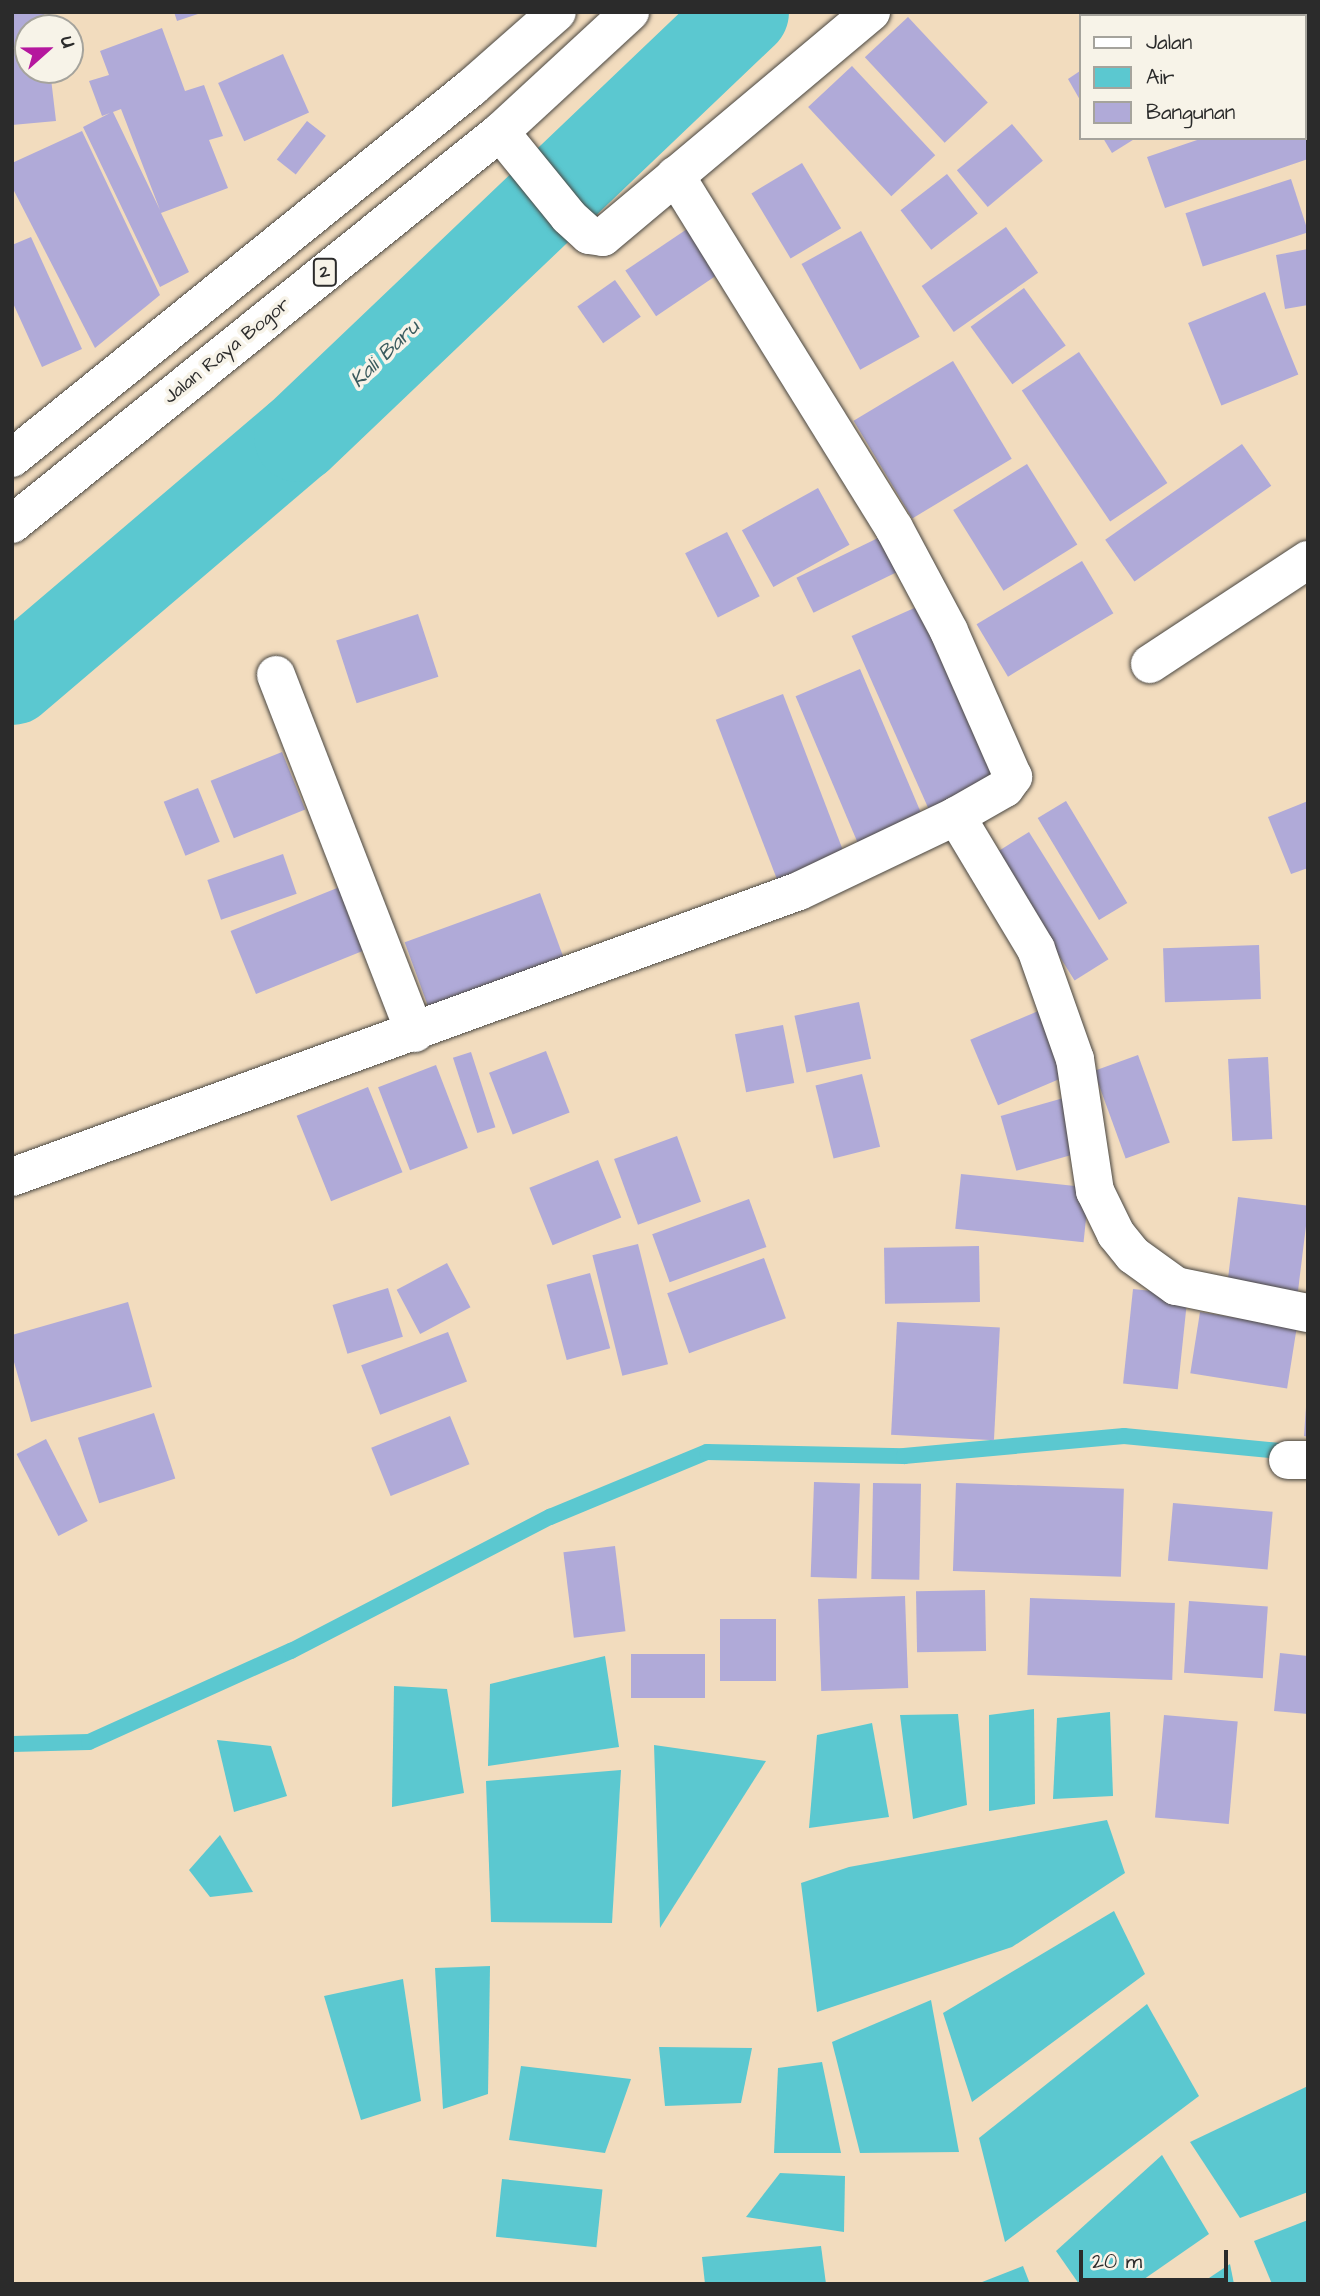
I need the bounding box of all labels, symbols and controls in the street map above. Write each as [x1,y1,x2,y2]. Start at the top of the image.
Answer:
north arrow [14,14,84,84]
legend [1078,14,1306,140]
text: Jalan [1146,28,1192,57]
text: U [53,32,82,52]
text: Air [1146,63,1174,92]
text: Bangunan [1146,98,1235,127]
road number: 2 [313,258,337,286]
street label: Jalan Raya Bogor [159,293,295,409]
water label: Kali Baru [345,315,425,393]
scale bar [1082,2236,1231,2280]
text: 20 m [1092,2247,1142,2276]

